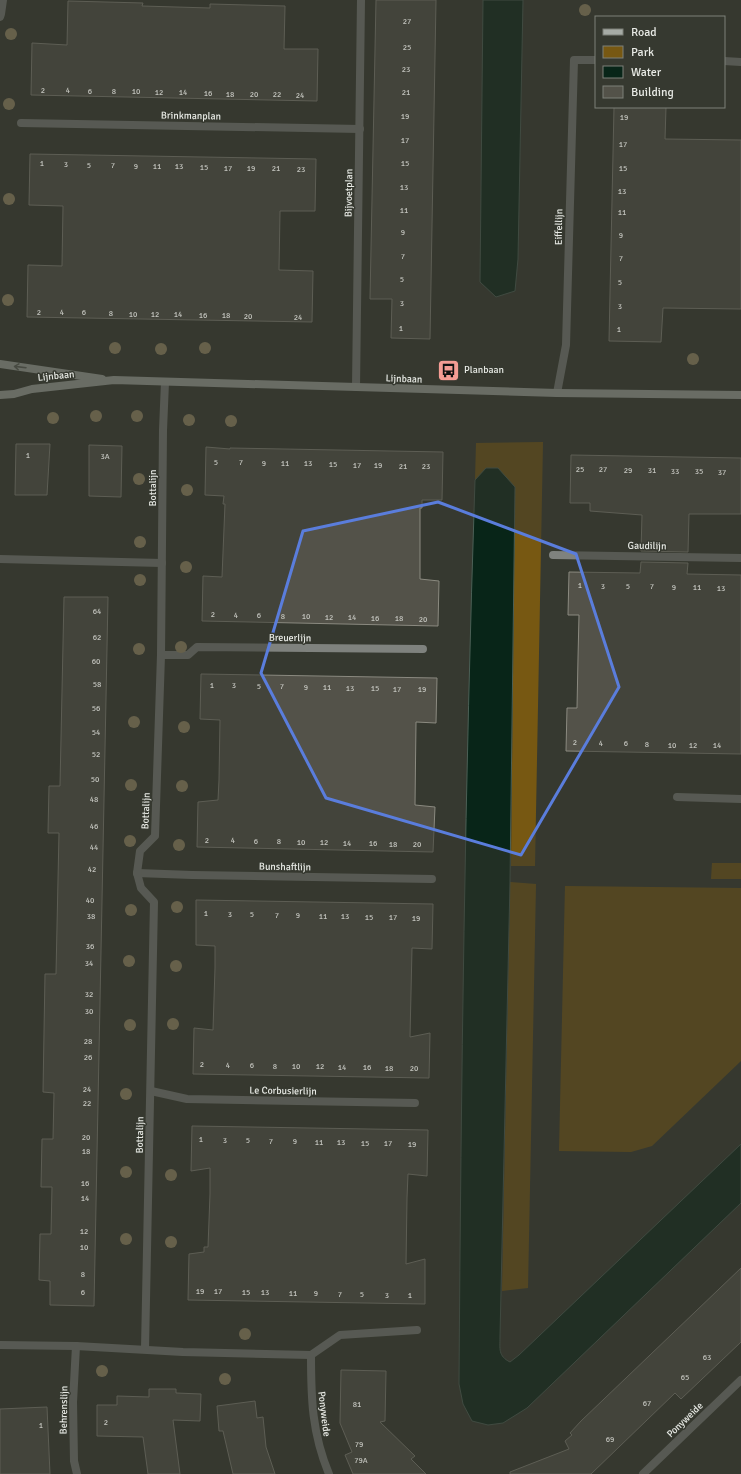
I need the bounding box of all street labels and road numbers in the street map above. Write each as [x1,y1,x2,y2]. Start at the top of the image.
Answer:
street label: Brinkmanplan [161,109,221,123]
street label: Bijvoetplan [343,169,355,217]
street label: Eiffellijn [553,209,565,245]
street label: Lijnbaan [37,368,75,384]
street label: Lijnbaan [385,372,423,386]
street label: Bottalijn [147,469,159,507]
street label: Gaudilijn [628,540,666,552]
street label: Breuerlijn [269,632,311,644]
street label: Bottalijn [139,792,153,830]
street label: Bunshaftlijn [259,861,311,873]
street label: Le Corbusierlijn [249,1084,317,1098]
street label: Bottalijn [134,1116,146,1154]
street label: Behrenslijn [58,1386,70,1434]
street label: Ponyweide [315,1391,333,1437]
street label: Ponyweide [664,1400,706,1440]

